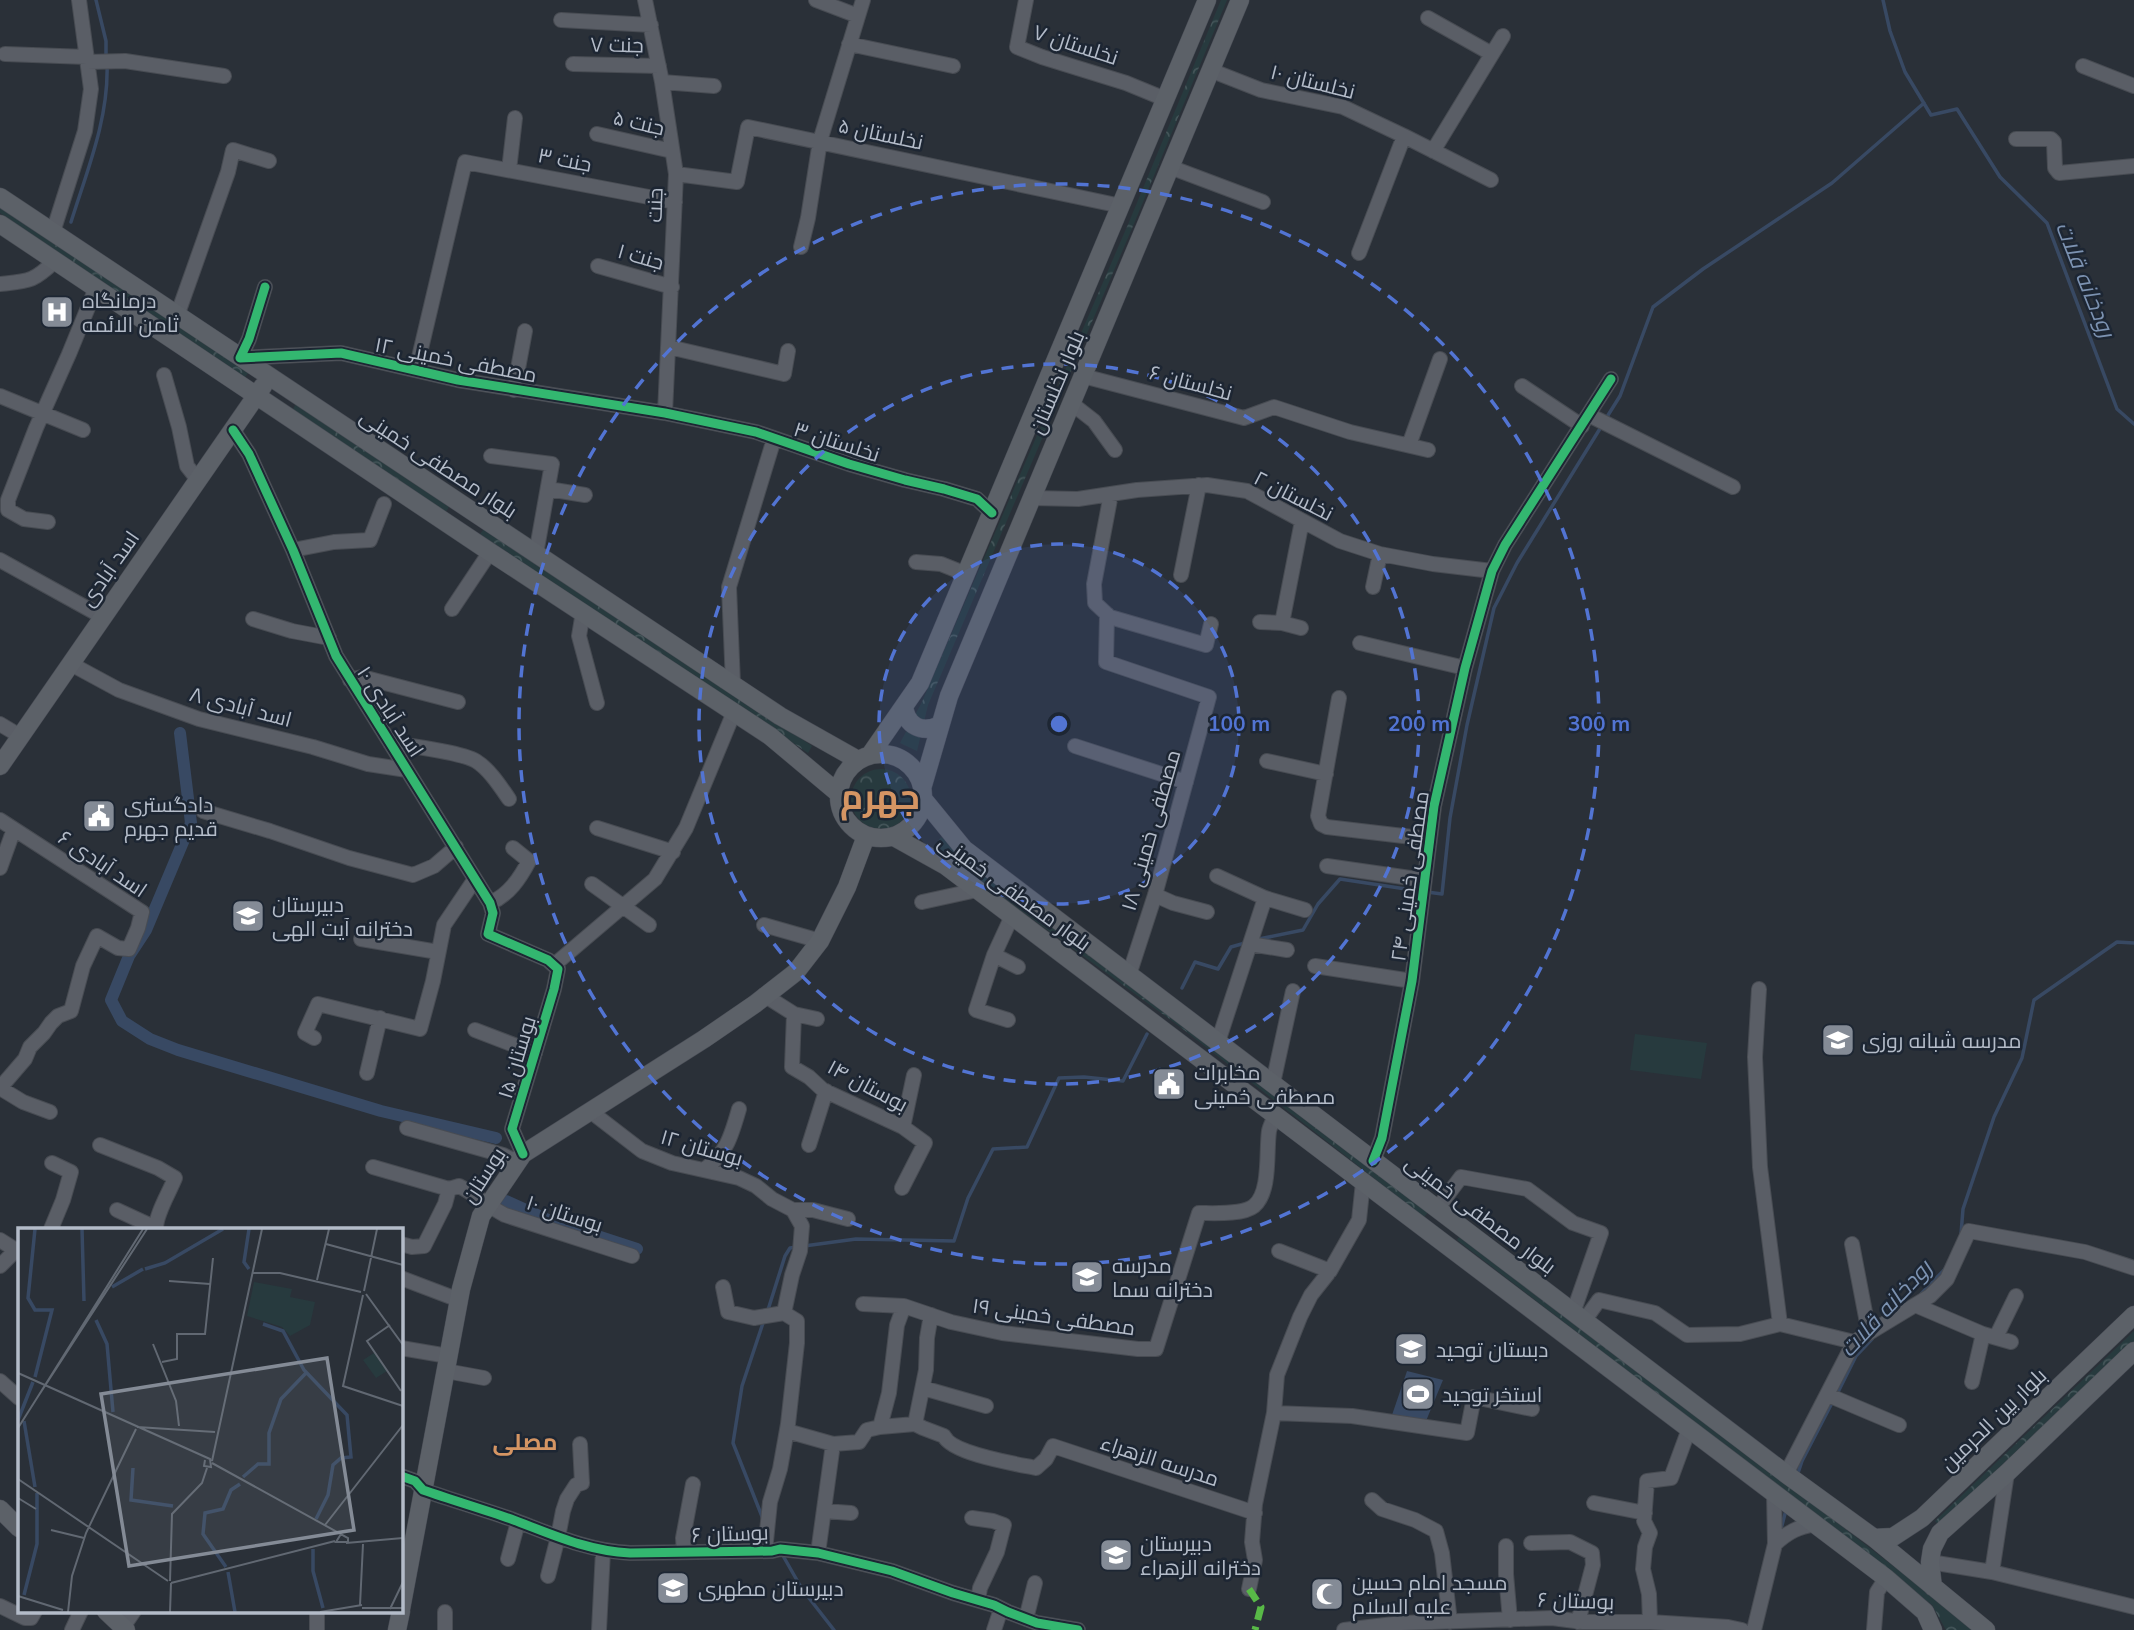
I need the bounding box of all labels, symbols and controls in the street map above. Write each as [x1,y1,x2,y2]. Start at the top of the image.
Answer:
street label: نخلستان ۷ [1030,18,1122,71]
street label: جنت ۷ [590,31,644,57]
street label: نخلستان ۱۰ [1268,58,1358,105]
street label: جنت ۵ [611,103,667,141]
street label: نخلستان ۵ [836,111,926,156]
street label: جنت ۳ [536,141,594,177]
street label: جنت [640,187,668,223]
water label: رودخانه قلات [2050,217,2123,343]
street label: جنت ۱ [615,237,667,275]
place label: درمانگاه ثامن الائمه [82,287,179,338]
hospital icon: درمانگاه ثامن الائمه [38,293,76,331]
street label: بلوار نخلستان [1023,326,1090,438]
street label: مصطفی خمینی ۱۲ [373,331,539,388]
street label: نخلستان ۶ [1146,358,1235,406]
street label: بلوار مصطفی خمینی [355,402,522,524]
street label: نخلستان ۳ [790,415,883,468]
street label: نخلستان ۲ [1249,464,1338,527]
street label: اسد آبادی [74,525,145,611]
street label: اسد آبادی ۱۰ [351,661,430,762]
street label: اسد آبادی ۸ [187,680,295,733]
text: 100 m [1208,710,1270,736]
text: 200 m [1388,710,1450,736]
text: 300 m [1568,710,1630,736]
centre of rings [1047,712,1071,736]
street label: مصطفی خمینی ۱۸ [1115,746,1186,914]
district label: جهرم [840,774,920,821]
street label: مصطفی خمینی ۲۴ [1384,789,1435,963]
place label: دادگستری قدیم جهرم [124,791,218,843]
public building icon: دادگستری قدیم جهرم [80,797,118,835]
street label: اسد آبادی ۶ [53,824,152,903]
street label: بلوار مصطفی خمینی [933,828,1096,957]
place label: دبیرستان دخترانه آیت الهی [272,891,413,942]
school or university icon: دبیرستان دخترانه آیت الهی [229,897,267,935]
street label: بوستان ۱۵ [491,1013,542,1102]
school or university icon: مدرسه شبانه روزی [1819,1021,1857,1059]
place label: مدرسه شبانه روزی [1862,1027,2022,1054]
street label: بوستان ۱۴ [823,1053,913,1118]
place label: مخابرات مصطفی خمینی [1194,1059,1335,1110]
public building icon: مخابرات مصطفی خمینی [1150,1065,1188,1103]
street label: ۱۲ بوستان [658,1123,746,1172]
street label: بوستان [455,1142,511,1208]
street label: بلوار مصطفی خمینی [1400,1149,1562,1280]
street label: بوستان ۱۰ [523,1188,606,1238]
inset map [18,1228,402,1612]
place label: مدرسه دخترانه سما [1112,1252,1213,1302]
water label: رودخانه قلات [1833,1252,1939,1363]
school or university icon: مدرسه دخترانه سما [1068,1258,1106,1296]
street label: مصطفی خمینی ۱۹ [971,1292,1137,1341]
school or university icon: دبستان توحید [1392,1330,1430,1368]
place label: دبستان توحید [1436,1336,1548,1363]
street label: بلوار بین الحرمین [1935,1362,2052,1477]
sports icon: استخر توحید [1399,1375,1437,1413]
place label: استخر توحید [1442,1381,1542,1407]
district label: مصلی [492,1427,558,1456]
street label: مدرسه الزهراء [1097,1429,1223,1491]
street label: بوستان ۶ [691,1519,769,1548]
place label: دبیرستان دخترانه الزهراء [1140,1530,1261,1580]
school or university icon: دبیرستان دخترانه الزهراء [1097,1536,1135,1574]
school or university icon: دبیرستان مطهری [654,1569,692,1607]
place label: مسجد امام حسین علیه السلام [1352,1569,1507,1621]
place label: دبیرستان مطهری [698,1575,844,1602]
mosque icon: مسجد امام حسین علیه السلام [1308,1575,1346,1613]
street label: بوستان ۶ [1537,1586,1615,1615]

